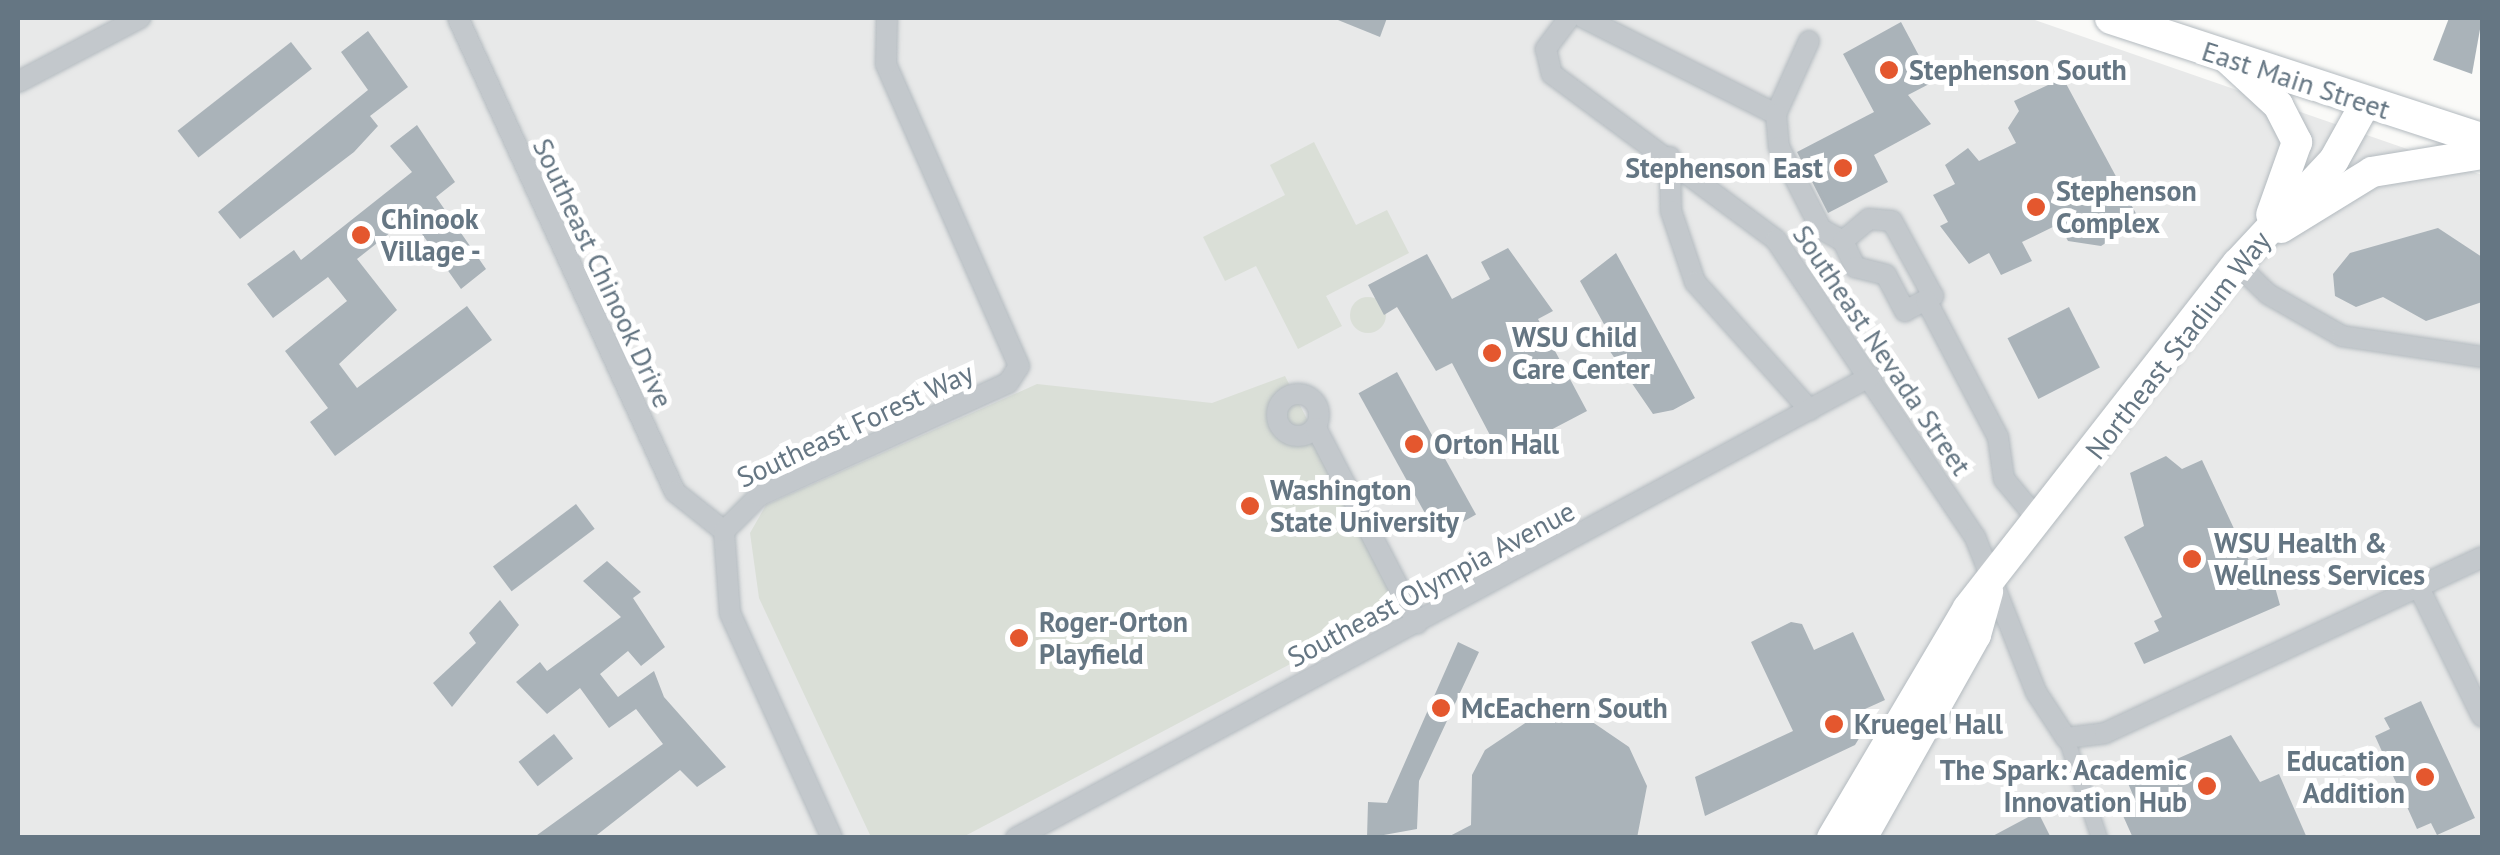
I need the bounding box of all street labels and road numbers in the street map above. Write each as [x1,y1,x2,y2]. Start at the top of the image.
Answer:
street label: East Main Street [2198,34,2394,126]
street label: Southeast Chinook Drive [526,132,680,414]
street label: Southeast Nevada Street [1786,219,1978,481]
street label: Northeast Stadium Way [2078,224,2278,466]
street label: Southeast Forest Way [731,355,979,495]
street label: Southeast Olympia Avenue [1281,494,1581,674]

